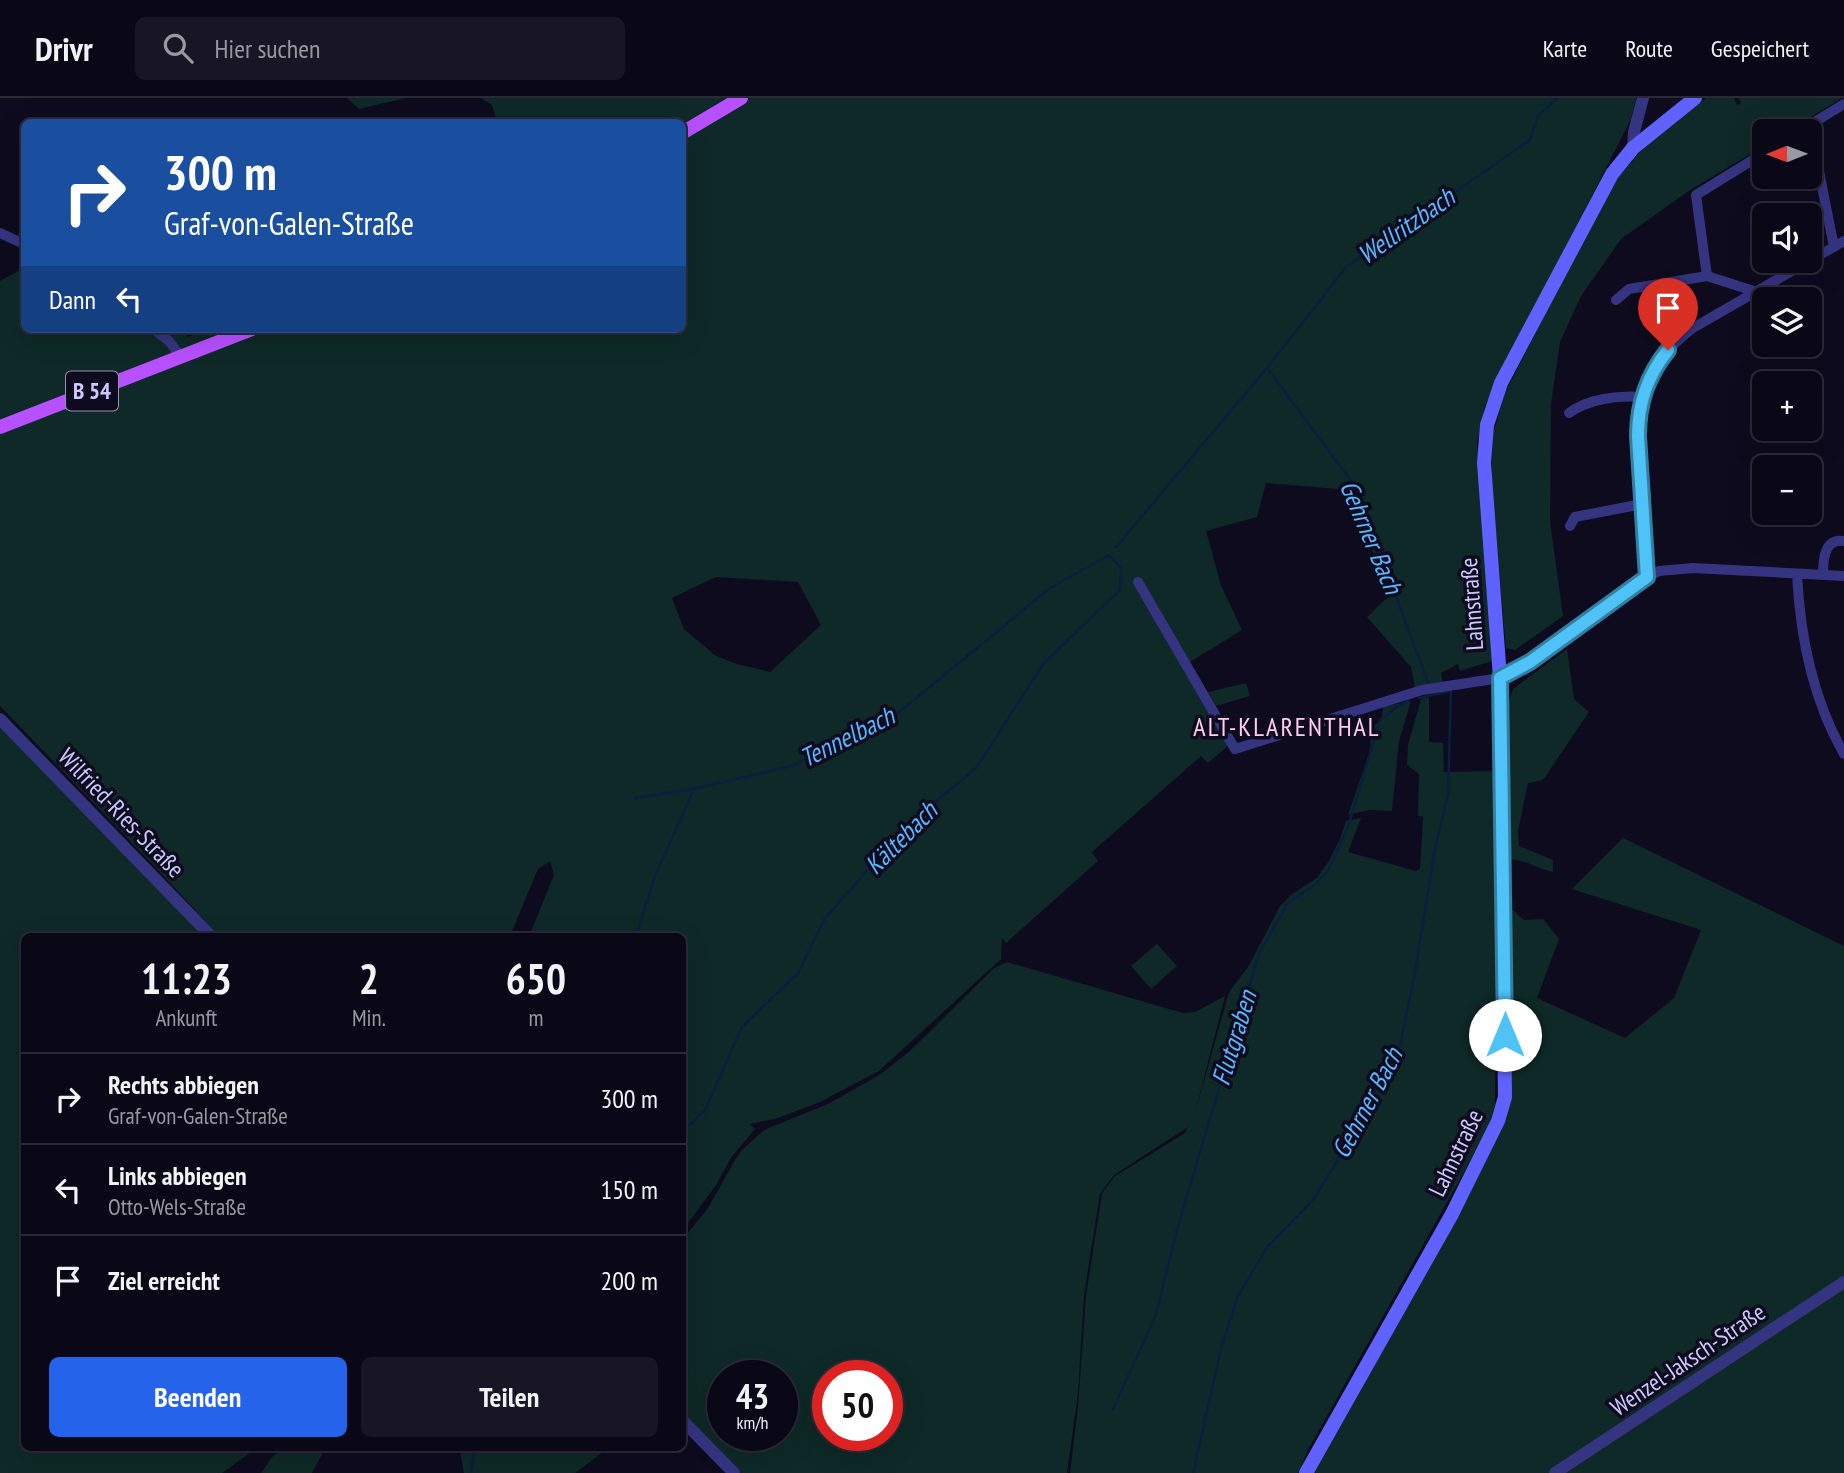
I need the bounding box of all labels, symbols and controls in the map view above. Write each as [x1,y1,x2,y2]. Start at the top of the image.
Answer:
search box [135,17,625,80]
text: Drivr [35,27,93,70]
icon: search [159,29,197,67]
text: Hier suchen [215,32,320,65]
text: Karte [1543,33,1587,64]
text: Route [1625,33,1673,64]
text: Gespeichert [1711,33,1809,64]
north arrow [1752,119,1822,189]
map controls [1752,119,1822,525]
text: 300 m [164,140,277,204]
icon: right [49,147,140,238]
water label: Wellritzbach [1351,179,1462,271]
text: Graf-von-Galen-Straße [164,202,414,244]
button: sound [1752,203,1822,273]
pin [1638,278,1698,350]
icon: left [110,280,148,318]
text: Dann [49,283,96,316]
button: layers [1752,287,1822,357]
icon: arrive [1649,289,1687,327]
button: + [1752,371,1822,441]
road number: B 54 [66,372,118,410]
button: − [1752,455,1822,525]
water label: Gehrner Bach [1333,475,1411,600]
street label: Lahnstraße [1453,557,1490,651]
water label: Tennelbach [794,698,901,774]
district label: ALT-KLARENTHAL [1193,710,1381,743]
street label: Wilfried-Ries-Straße [52,741,191,884]
water label: Kältebach [857,793,945,881]
text: 11:23 [141,951,232,1006]
text: 2 [359,951,379,1006]
text: 650 [506,951,566,1006]
water label: Flutgraben [1204,985,1264,1089]
position arrow [1468,998,1542,1072]
text: Ankunft [155,1003,217,1032]
text: Min. [352,1003,386,1032]
text: m [528,1003,543,1032]
water label: Gehrner Bach [1324,1041,1410,1164]
text: Rechts abbiegen [108,1068,259,1101]
icon: right [49,1080,87,1118]
text: 300 m [600,1082,658,1115]
text: Graf-von-Galen-Straße [108,1101,288,1130]
street label: Lahnstraße [1421,1104,1490,1201]
text: Links abbiegen [108,1159,247,1192]
icon: left [49,1171,87,1209]
text: 150 m [600,1173,658,1206]
text: Otto-Wels-Straße [108,1192,246,1221]
icon: arrive [49,1262,87,1300]
text: Ziel erreicht [108,1264,220,1297]
text: 200 m [600,1264,658,1297]
street label: Wenzel-Jaksch-Straße [1604,1296,1771,1423]
button: Beenden [49,1357,347,1437]
button: Teilen [361,1357,658,1437]
speed limit sign: 50 [812,1360,903,1451]
text: 43 [736,1373,769,1419]
text: km/h [737,1411,768,1434]

